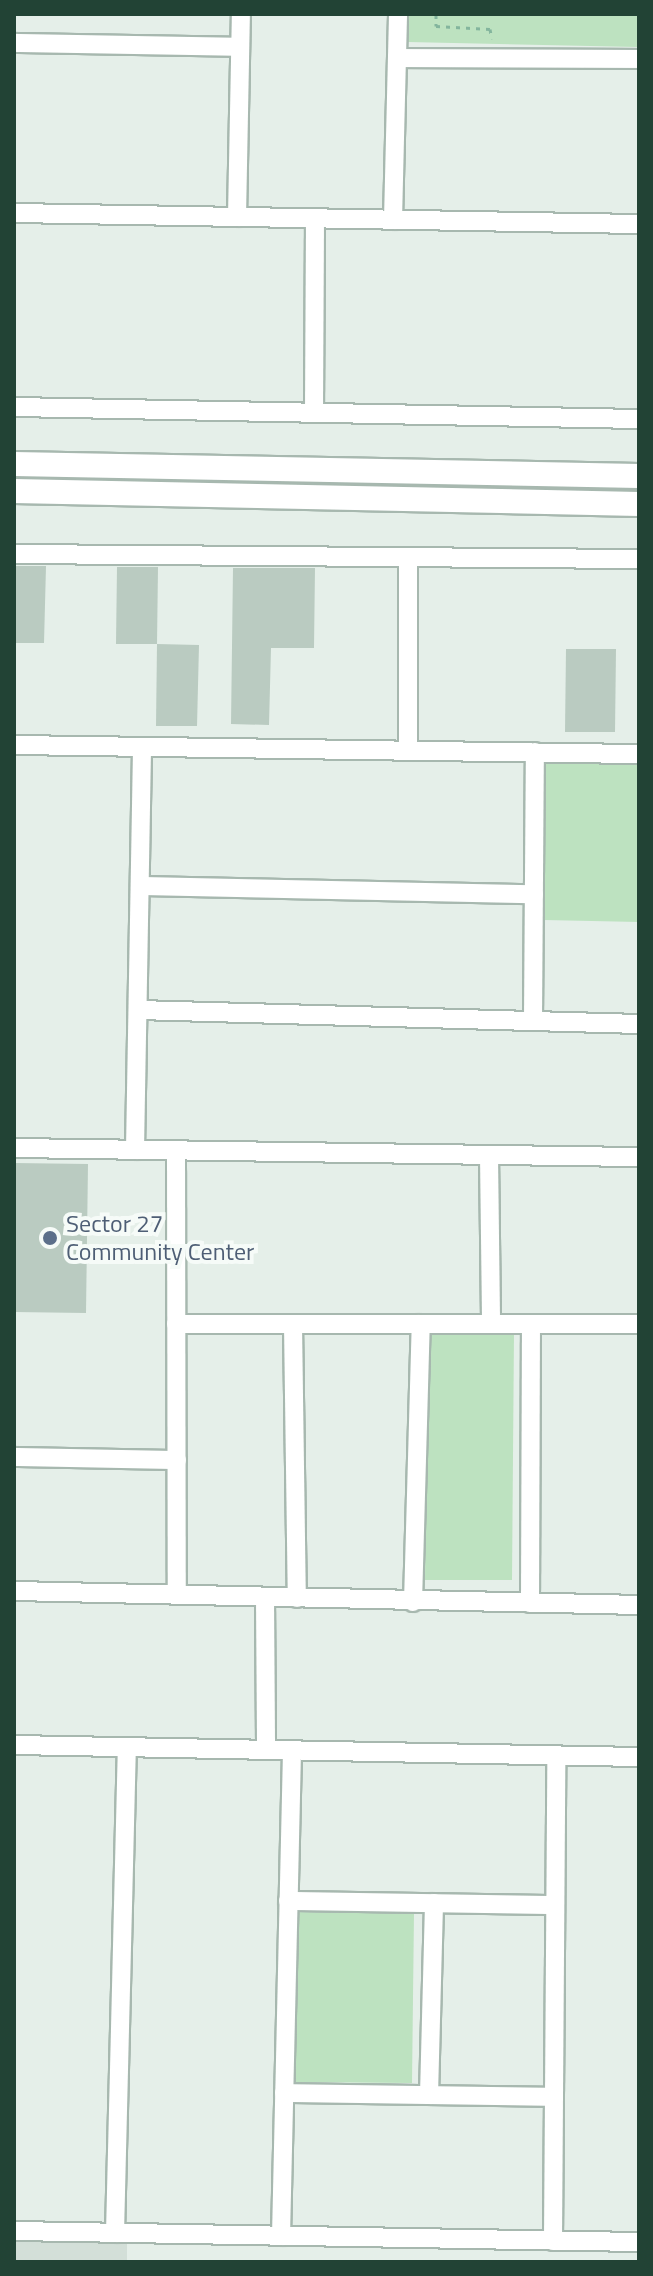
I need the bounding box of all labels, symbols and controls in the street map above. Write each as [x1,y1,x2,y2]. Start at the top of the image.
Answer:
place label: Sector 27 Community Center [66,1210,254,1266]
marker: Sector 27 Community Center [41,1229,59,1247]

